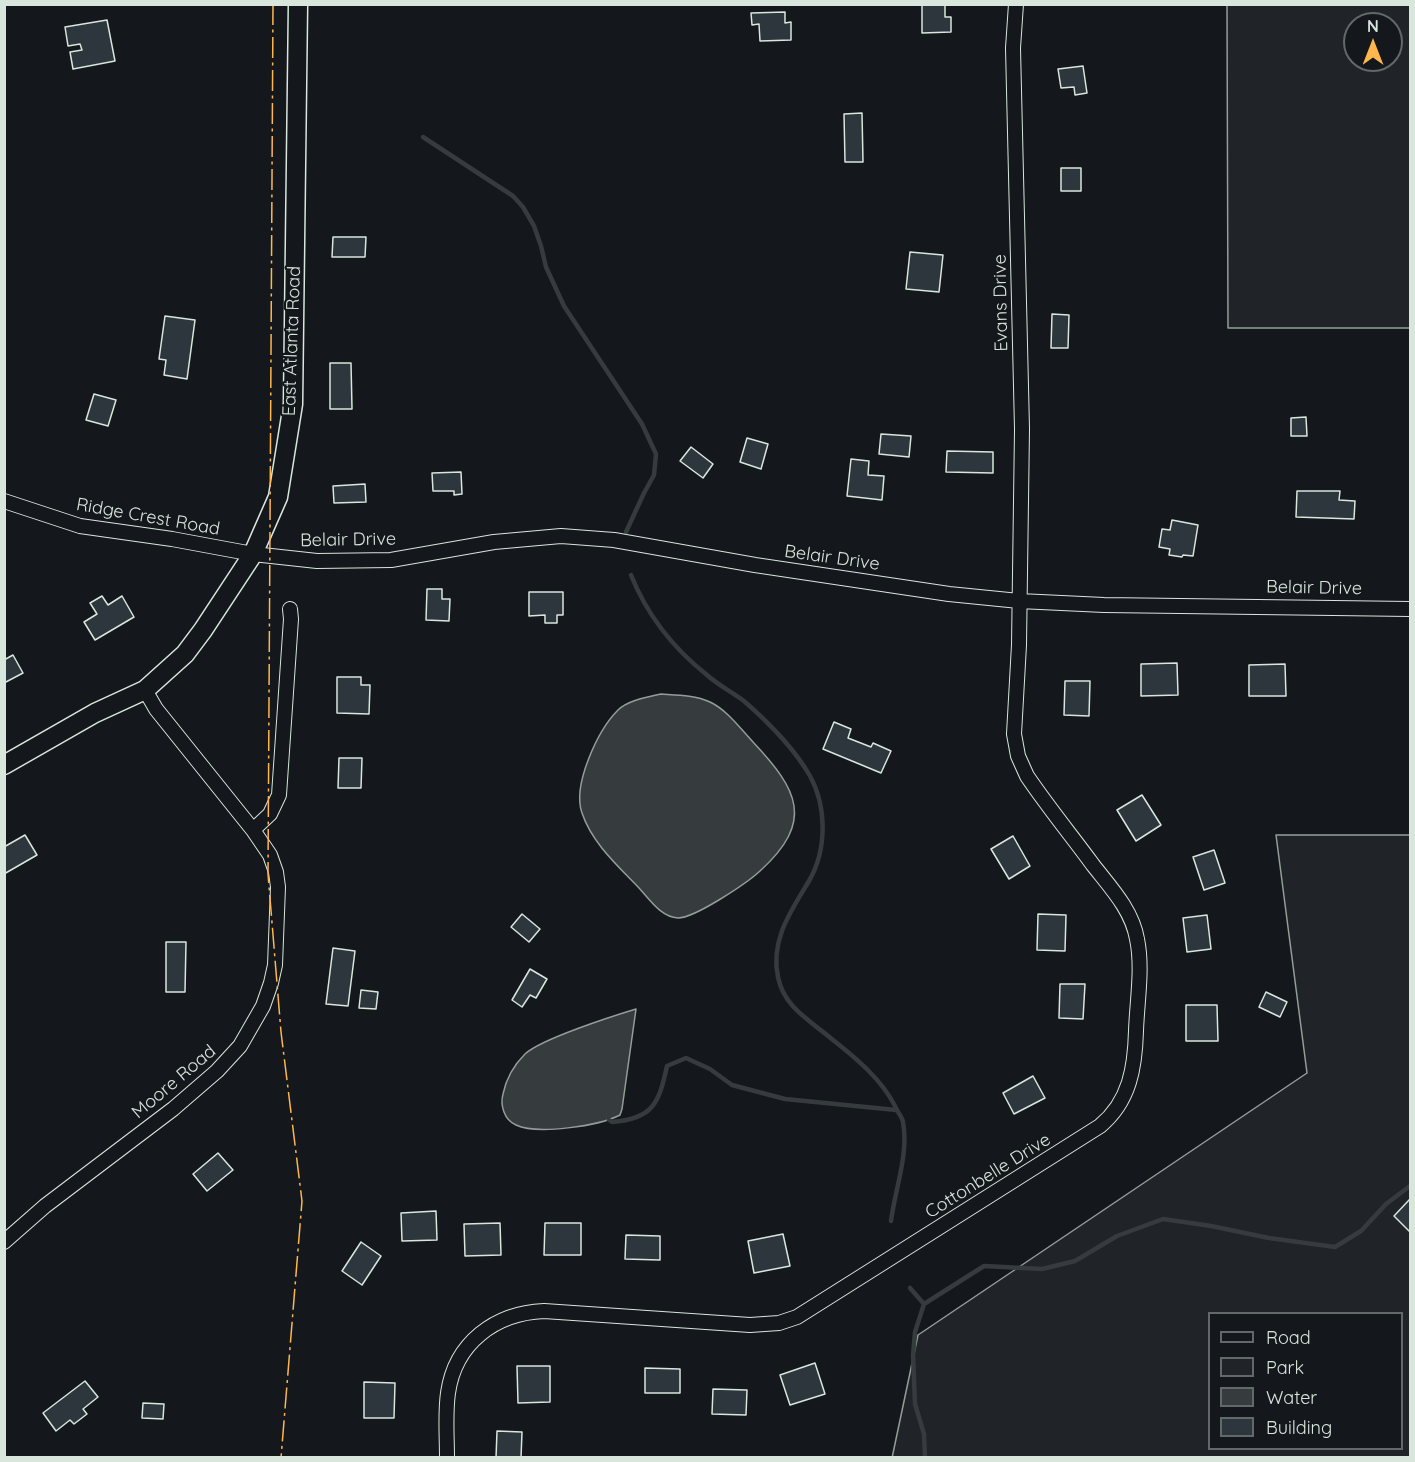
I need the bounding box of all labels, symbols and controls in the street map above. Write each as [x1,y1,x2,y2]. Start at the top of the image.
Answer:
north arrow [1343,12,1403,72]
text: N [1367,16,1379,36]
street label: Evans Drive [989,254,1013,352]
street label: East Atlanta Road [279,266,305,416]
street label: Ridge Crest Road [75,494,221,540]
street label: Belair Drive [300,528,396,552]
street label: Belair Drive [783,541,881,575]
street label: Belair Drive [1266,576,1362,600]
street label: Moore Road [128,1041,220,1123]
street label: Cottonbelle Drive [921,1129,1055,1223]
legend [1208,1312,1403,1450]
text: Road [1266,1326,1311,1349]
text: Park [1266,1356,1304,1379]
text: Water [1266,1386,1317,1409]
text: Building [1266,1416,1332,1439]

